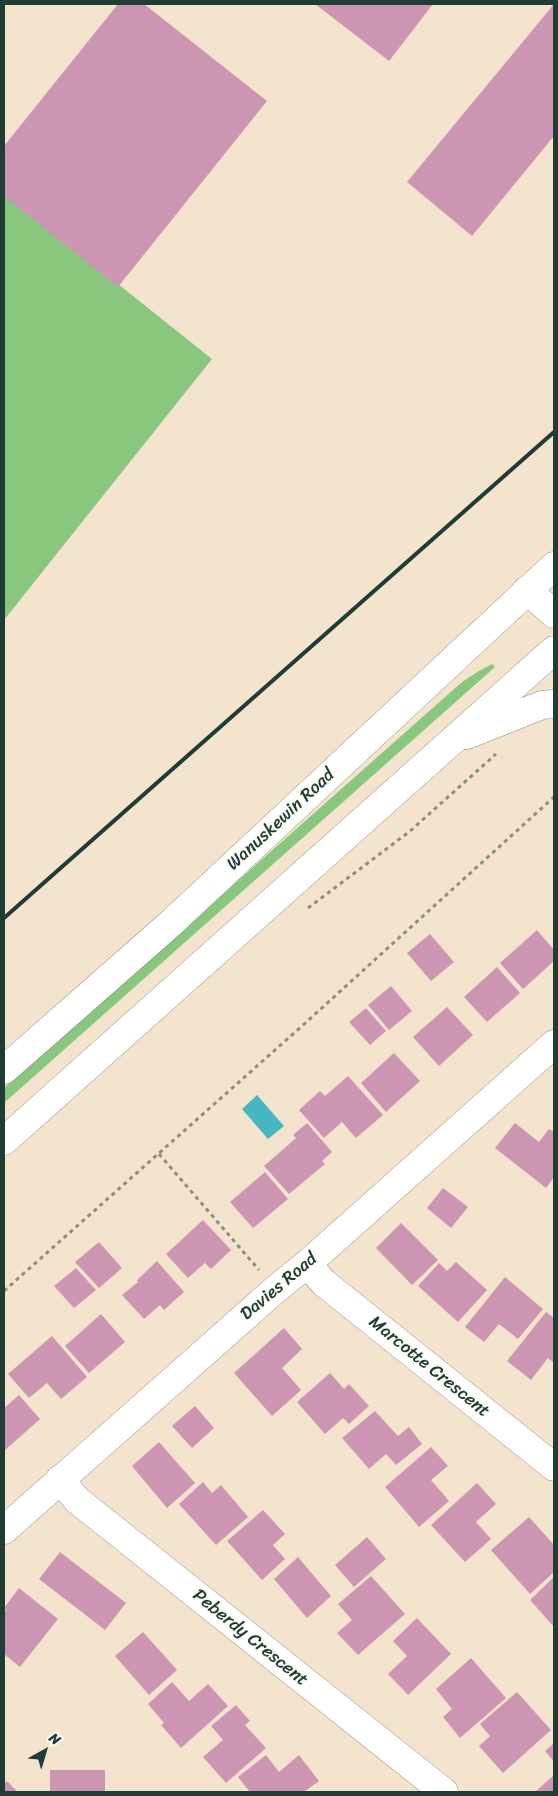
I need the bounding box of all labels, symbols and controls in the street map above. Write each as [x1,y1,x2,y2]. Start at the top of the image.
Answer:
street label: Wanuskewin Road [223,765,339,875]
street label: Davies Road [236,1249,322,1325]
street label: Marcotte Crescent [364,1312,494,1422]
street label: Peberdy Crescent [188,1585,312,1691]
north arrow [20,1726,70,1776]
text: N [43,1726,66,1752]

